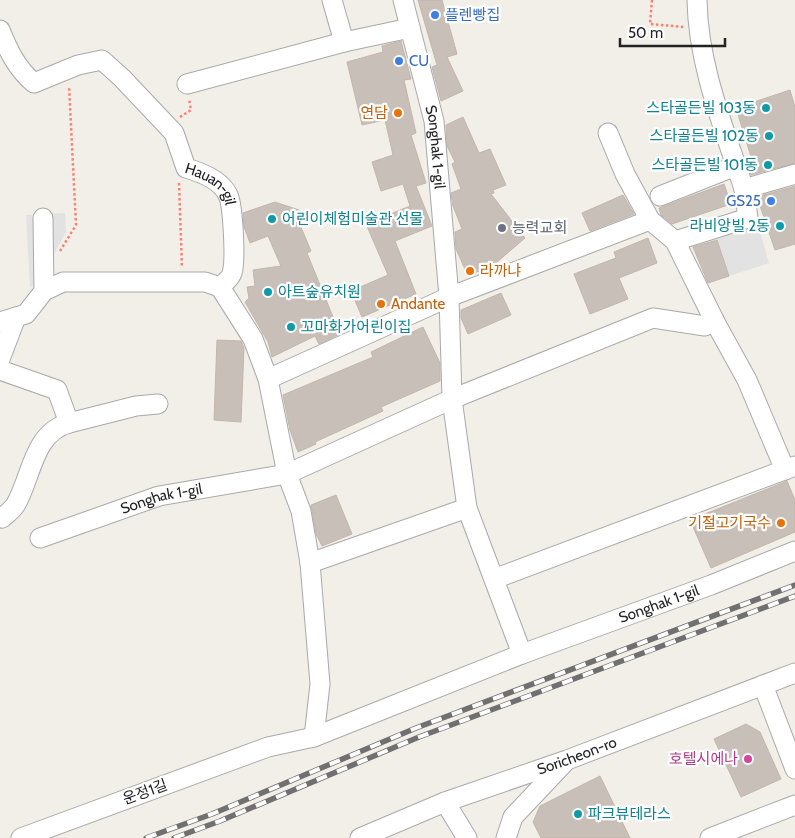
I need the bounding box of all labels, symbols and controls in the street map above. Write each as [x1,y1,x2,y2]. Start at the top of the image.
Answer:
place label: 플렌빵집 [445,6,500,24]
marker: 플렌빵집 [429,9,441,21]
scale bar [620,15,725,47]
text: 50 m [628,24,663,42]
place label: CU [409,52,429,70]
marker: CU [393,55,405,67]
place label: 스타골든빌 103동 [646,99,756,117]
marker: 스타골든빌 103동 [760,102,772,114]
street label: Songhak 1-gil [421,103,449,190]
place label: 연담 [360,104,388,122]
marker: 연담 [392,107,404,119]
place label: 스타골든빌 102동 [650,127,759,145]
marker: 스타골든빌 102동 [763,130,775,142]
place label: 스타골든빌 101동 [652,156,758,174]
street label: Hauan-gil [183,159,239,207]
marker: 스타골든빌 101동 [762,159,774,171]
place label: GS25 [726,192,761,210]
marker: GS25 [765,195,777,207]
place label: 어린이체험미술관 선물 [282,210,423,228]
marker: 어린이체험미술관 선물 [266,213,278,225]
place label: 라비앙빌 2동 [690,217,770,235]
place label: 능력교회 [512,219,567,237]
marker: 라비앙빌 2동 [774,220,786,232]
marker: 능력교회 [496,222,508,234]
place label: 라까냐 [480,262,522,280]
marker: 라까냐 [464,265,476,277]
place label: 아트숲유치원 [278,283,361,301]
marker: 아트숲유치원 [262,286,274,298]
place label: Andante [391,295,445,313]
marker: Andante [375,298,387,310]
place label: 꼬마화가어린이집 [301,318,411,336]
marker: 꼬마화가어린이집 [285,321,297,333]
street label: Songhak 1-gil [118,480,204,518]
place label: 기절고기국수 [688,514,771,532]
marker: 기절고기국수 [775,517,787,529]
street label: Songhak 1-gil [616,581,702,627]
street label: Soricheon-ro [535,733,619,779]
place label: 호텔시에나 [669,750,738,768]
marker: 호텔시에나 [742,753,754,765]
street label: 운정1길 [120,776,170,808]
place label: 파크뷰테라스 [588,805,671,823]
marker: 파크뷰테라스 [572,808,584,820]

